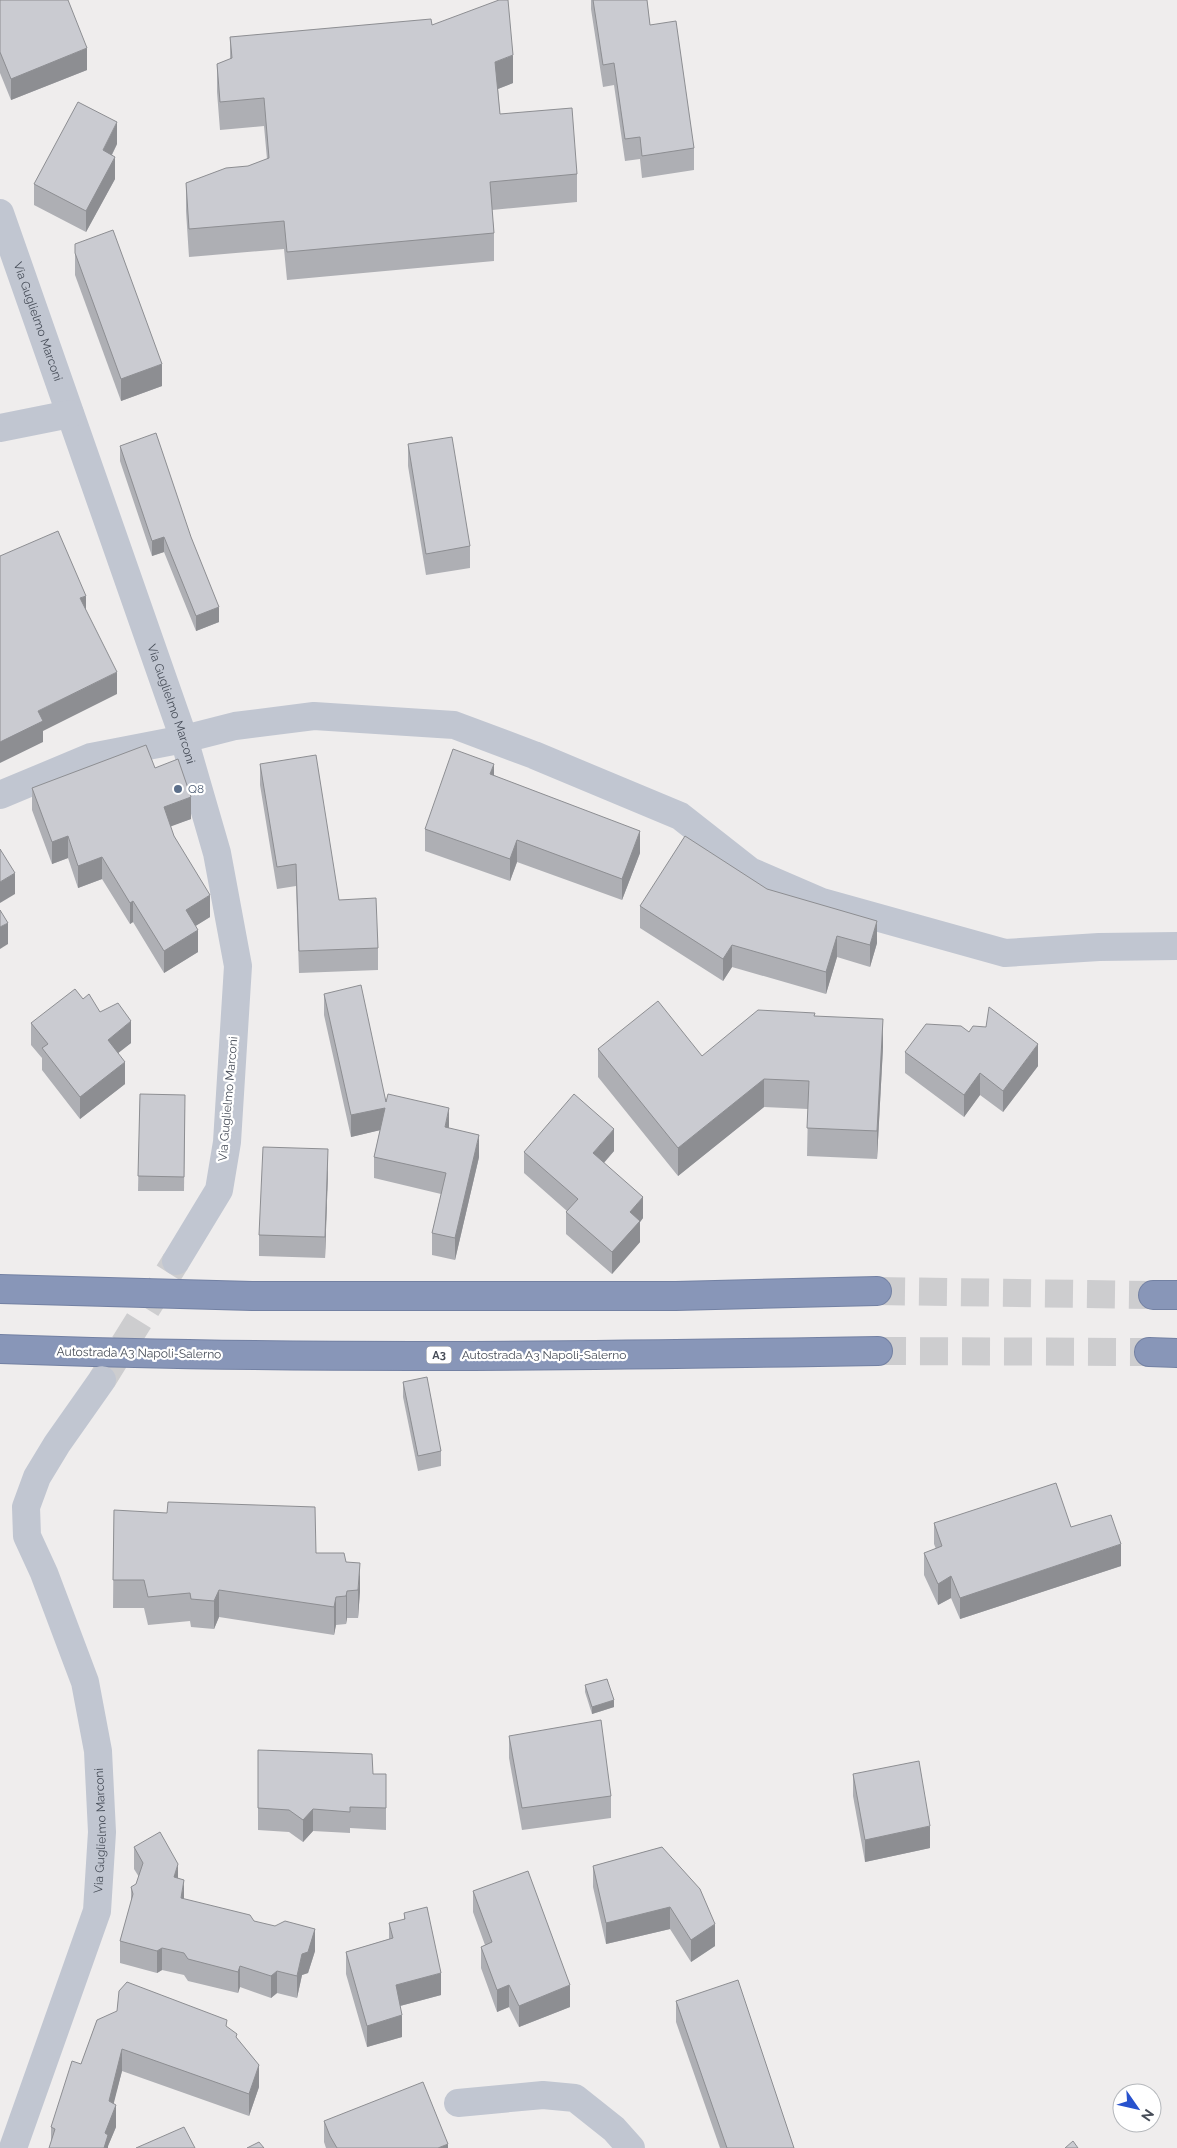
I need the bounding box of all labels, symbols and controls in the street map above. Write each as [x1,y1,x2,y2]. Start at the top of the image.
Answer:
street label: Via Guglielmo Marconi [11,260,65,383]
street label: Via Guglielmo Marconi [144,642,198,765]
place label: Q8 [188,782,204,796]
marker: Q8 [172,783,184,795]
street label: Via Guglielmo Marconi [216,1036,240,1162]
street label: Autostrada A3 Napoli-Salerno [57,1345,221,1361]
road number: A3 [426,1346,452,1364]
street label: Autostrada A3 Napoli-Salerno [462,1348,626,1362]
street label: Via Guglielmo Marconi [91,1768,109,1894]
north arrow [1112,2083,1162,2133]
text: N [1138,2106,1157,2124]

